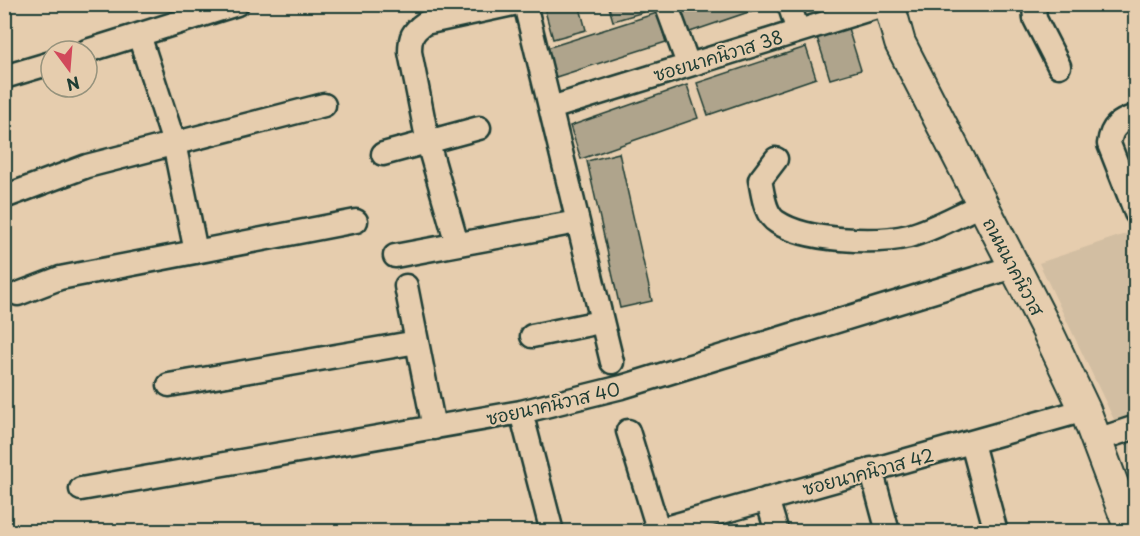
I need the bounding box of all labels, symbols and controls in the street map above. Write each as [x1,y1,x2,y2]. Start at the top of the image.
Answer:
street label: ซอยนาคนิวาส 38 [650,22,786,88]
north arrow [39,39,99,99]
text: N [64,71,83,98]
street label: ถนนนาคนิวาส [977,213,1052,321]
street label: ซอยนาคนิวาส 40 [484,375,622,431]
street label: ซอยนาคนิวาส 42 [799,440,937,502]

